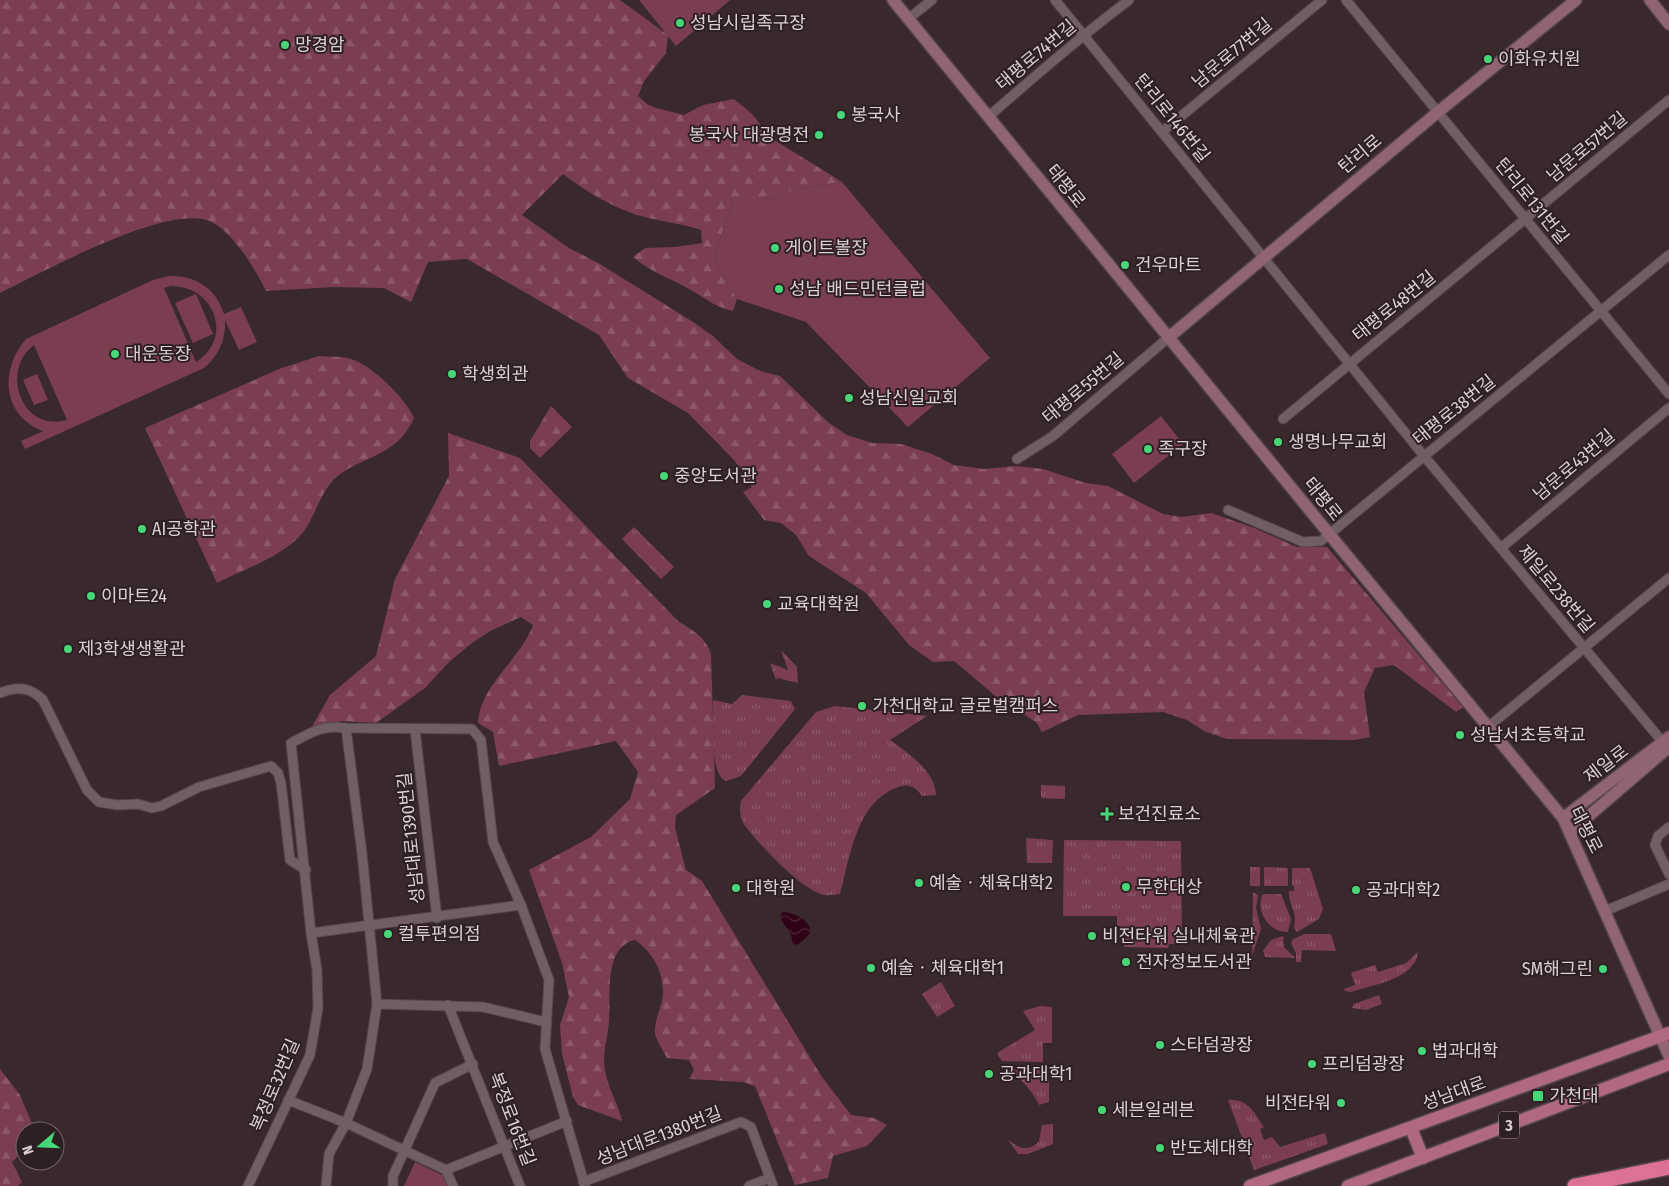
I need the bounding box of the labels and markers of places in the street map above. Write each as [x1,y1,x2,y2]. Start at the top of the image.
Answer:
place label: 성남시립족구장 [690,12,806,34]
marker: 성남시립족구장 [674,17,686,29]
place label: 망경암 [295,34,345,56]
marker: 망경암 [279,39,291,51]
place label: 이화유치원 [1498,48,1581,70]
marker: 이화유치원 [1482,53,1494,65]
place label: 봉국사 [851,104,901,126]
marker: 봉국사 [835,109,847,121]
place label: 봉국사 대광명전 [689,124,809,146]
marker: 봉국사 대광명전 [813,129,825,141]
place label: 게이트볼장 [785,237,868,259]
marker: 게이트볼장 [769,242,781,254]
place label: 건우마트 [1135,254,1201,276]
marker: 건우마트 [1119,259,1131,271]
place label: 성남 배드민턴클럽 [789,278,926,300]
marker: 성남 배드민턴클럽 [773,283,785,295]
place label: 대운동장 [125,343,191,365]
marker: 대운동장 [109,348,121,360]
place label: 학생회관 [462,363,529,385]
marker: 학생회관 [446,368,458,380]
place label: 성남신일교회 [859,387,958,409]
marker: 성남신일교회 [843,392,855,404]
place label: 생명나무교회 [1288,431,1387,453]
marker: 생명나무교회 [1272,436,1284,448]
place label: 족구장 [1158,438,1208,460]
marker: 족구장 [1142,443,1154,455]
place label: 중앙도서관 [674,465,757,487]
marker: 중앙도서관 [658,470,670,482]
place label: AI공학관 [152,518,216,540]
marker: AI공학관 [136,523,148,535]
place label: 이마트24 [101,585,167,607]
marker: 이마트24 [85,590,97,602]
place label: 교육대학원 [777,593,860,615]
marker: 교육대학원 [761,598,773,610]
place label: 제3학생생활관 [78,638,186,660]
marker: 제3학생생활관 [62,643,74,655]
place label: 가천대학교 글로벌캠퍼스 [872,695,1058,717]
marker: 가천대학교 글로벌캠퍼스 [856,700,868,712]
place label: 성남서초등학교 [1470,724,1586,746]
marker: 성남서초등학교 [1454,729,1466,741]
place label: 보건진료소 [1118,803,1201,825]
marker: 보건진료소 [1100,807,1114,821]
place label: 예술ㆍ체육대학2 [929,872,1053,894]
place label: 무한대상 [1136,876,1202,898]
place label: 대학원 [746,877,796,899]
marker: 예술ㆍ체육대학2 [913,877,925,889]
place label: 공과대학2 [1366,879,1440,901]
marker: 무한대상 [1120,881,1132,893]
marker: 대학원 [730,882,742,894]
marker: 공과대학2 [1350,884,1362,896]
place label: 컬투편의점 [398,923,481,945]
place label: 비전타워 실내체육관 [1102,925,1256,947]
marker: 컬투편의점 [382,928,394,940]
marker: 비전타워 실내체육관 [1086,930,1098,942]
place label: 전자정보도서관 [1136,951,1252,973]
marker: 전자정보도서관 [1120,956,1132,968]
place label: 예술ㆍ체육대학1 [881,957,1004,979]
place label: SM해그린 [1522,958,1593,980]
marker: 예술ㆍ체육대학1 [865,962,877,974]
marker: SM해그린 [1597,963,1609,975]
place label: 스타덤광장 [1170,1034,1253,1056]
marker: 스타덤광장 [1154,1039,1166,1051]
place label: 법과대학 [1432,1040,1498,1062]
marker: 법과대학 [1416,1045,1428,1057]
place label: 프리덤광장 [1322,1053,1405,1075]
marker: 프리덤광장 [1306,1058,1318,1070]
place label: 공과대학1 [999,1063,1072,1085]
marker: 공과대학1 [983,1068,995,1080]
place label: 가천대 [1549,1085,1599,1107]
marker: 가천대 [1531,1089,1545,1103]
place label: 비전타워 [1265,1092,1331,1114]
marker: 비전타워 [1335,1097,1347,1109]
place label: 세븐일레븐 [1112,1099,1195,1121]
marker: 세븐일레븐 [1096,1104,1108,1116]
place label: 반도체대학 [1170,1137,1253,1159]
marker: 반도체대학 [1154,1142,1166,1154]

